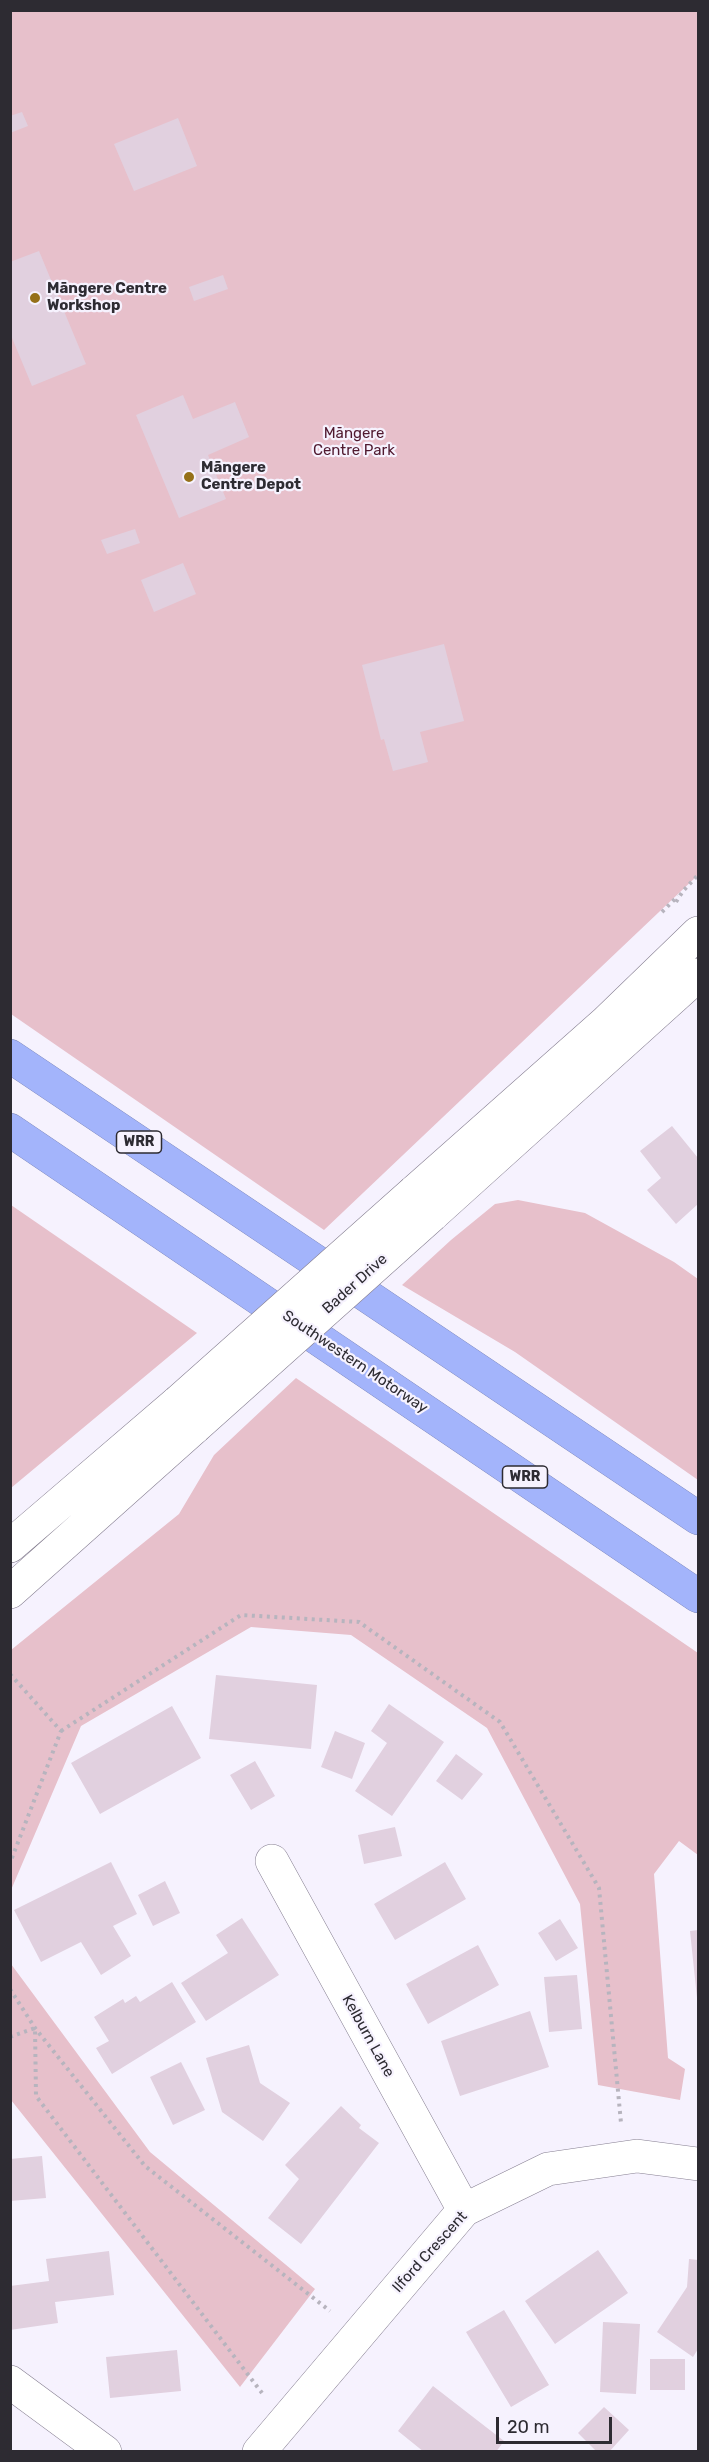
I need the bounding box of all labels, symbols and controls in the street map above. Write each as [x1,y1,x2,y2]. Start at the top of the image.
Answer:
place label: Māngere Centre Workshop [47,280,167,315]
marker: Māngere Centre Workshop [28,291,42,305]
park label: Māngere Centre Park [313,425,395,460]
place label: Māngere Centre Depot [201,459,301,494]
marker: Māngere Centre Depot [182,470,196,484]
road number: WRR [116,1131,162,1153]
street label: Bader Drive [319,1250,391,1318]
street label: Southwestern Motorway [279,1307,431,1417]
road number: WRR [502,1466,548,1488]
street label: Kelburn Lane [338,1992,398,2080]
street label: Ilford Crescent [389,2208,471,2296]
scale bar [499,2405,614,2443]
text: 20 m [507,2416,549,2438]

